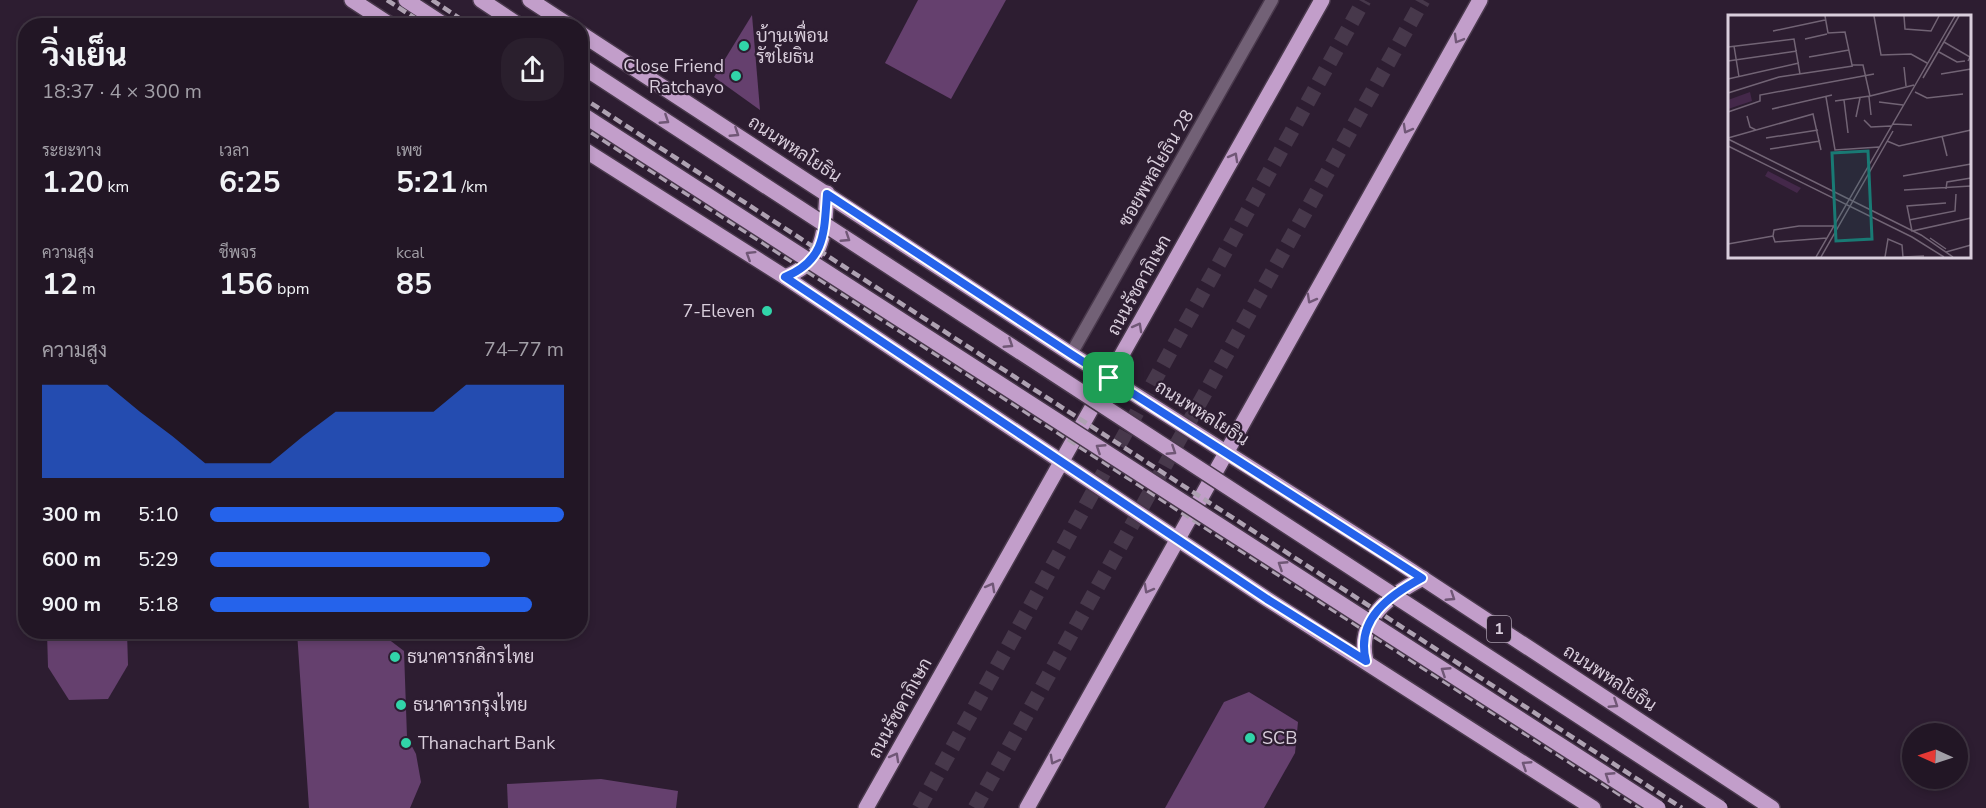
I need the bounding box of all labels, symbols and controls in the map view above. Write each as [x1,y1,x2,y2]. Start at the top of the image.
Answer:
inset map [1728,15,1971,258]
place label: บ้านเพื่อน รัชโยธิน [756,20,828,69]
text: วิ่งเย็น [42,33,127,78]
one-way arrow [1454,33,1465,43]
button: share [501,38,564,101]
marker: บ้านเพื่อน รัชโยธิน [737,39,751,53]
place label: Close Friend Ratchayo [623,54,724,99]
marker: Close Friend Ratchayo [729,69,743,83]
text: 18:37 · 4 × 300 m [42,78,202,105]
street label: ซอยพหลโยธิน 28 [1112,105,1199,231]
street label: ถนนพหลโยธิน [744,109,847,188]
one-way arrow [658,112,669,123]
one-way arrow [1403,123,1414,134]
one-way arrow [728,126,739,137]
text: ระยะทาง [42,140,102,162]
text: เวลา [219,140,249,162]
text: เพซ [396,140,422,162]
one-way arrow [1227,153,1238,163]
text: 1.20 [42,162,103,203]
text: 6:25 [219,162,280,203]
text: 5:21 [396,162,457,203]
text: km [103,176,129,198]
text: /km [457,176,488,198]
one-way arrow [839,230,850,241]
street label: ถนนรัชดาภิเษก [1101,230,1177,340]
text: ความสูง [42,242,94,264]
text: ชีพจร [219,242,257,264]
text: kcal [396,242,424,264]
one-way arrow [746,251,757,262]
text: 12 [42,264,78,305]
text: 156 [219,264,273,305]
text: 85 [396,264,432,305]
text: m [78,278,96,300]
text: bpm [273,278,309,300]
one-way arrow [1307,293,1318,304]
place label: 7-Eleven [682,299,755,323]
marker: 7-Eleven [760,304,774,318]
one-way arrow [1131,323,1142,333]
text: 74–77 m [484,336,564,363]
text: ความสูง [42,337,107,364]
one-way arrow [1002,337,1013,348]
pin [1083,352,1134,403]
icon: arrive [1092,361,1125,394]
street label: ถนนพหลโยธิน [1150,374,1254,451]
one-way arrow [1096,443,1106,455]
one-way arrow [1165,444,1176,455]
text: 300 m [42,501,101,528]
text: 5:10 [138,501,179,528]
text: 600 m [42,546,101,573]
text: 5:29 [138,546,179,573]
one-way arrow [1277,561,1288,572]
one-way arrow [983,583,995,593]
one-way arrow [1144,583,1155,594]
one-way arrow [1444,590,1455,601]
text: 900 m [42,591,101,618]
text: 5:18 [138,591,179,618]
road number: 1 [1487,616,1511,642]
street label: ถนนพหลโยธิน [1559,638,1662,717]
place label: ธนาคารกสิกรไทย [407,644,534,669]
marker: ธนาคารกสิกรไทย [388,650,402,664]
street label: ถนนรัชดาภิเษก [862,653,938,763]
one-way arrow [1441,667,1452,678]
place label: ธนาคารกรุงไทย [413,692,528,717]
one-way arrow [1607,697,1618,708]
marker: ธนาคารกรุงไทย [394,698,408,712]
north arrow [1902,723,1968,789]
map controls [1902,723,1968,789]
place label: SCB [1262,726,1297,750]
place label: Thanachart Bank [418,731,556,755]
marker: SCB [1243,731,1257,745]
marker: Thanachart Bank [399,736,413,750]
one-way arrow [888,753,899,763]
one-way arrow [1050,754,1061,764]
one-way arrow [1522,761,1533,772]
one-way arrow [1605,772,1615,784]

